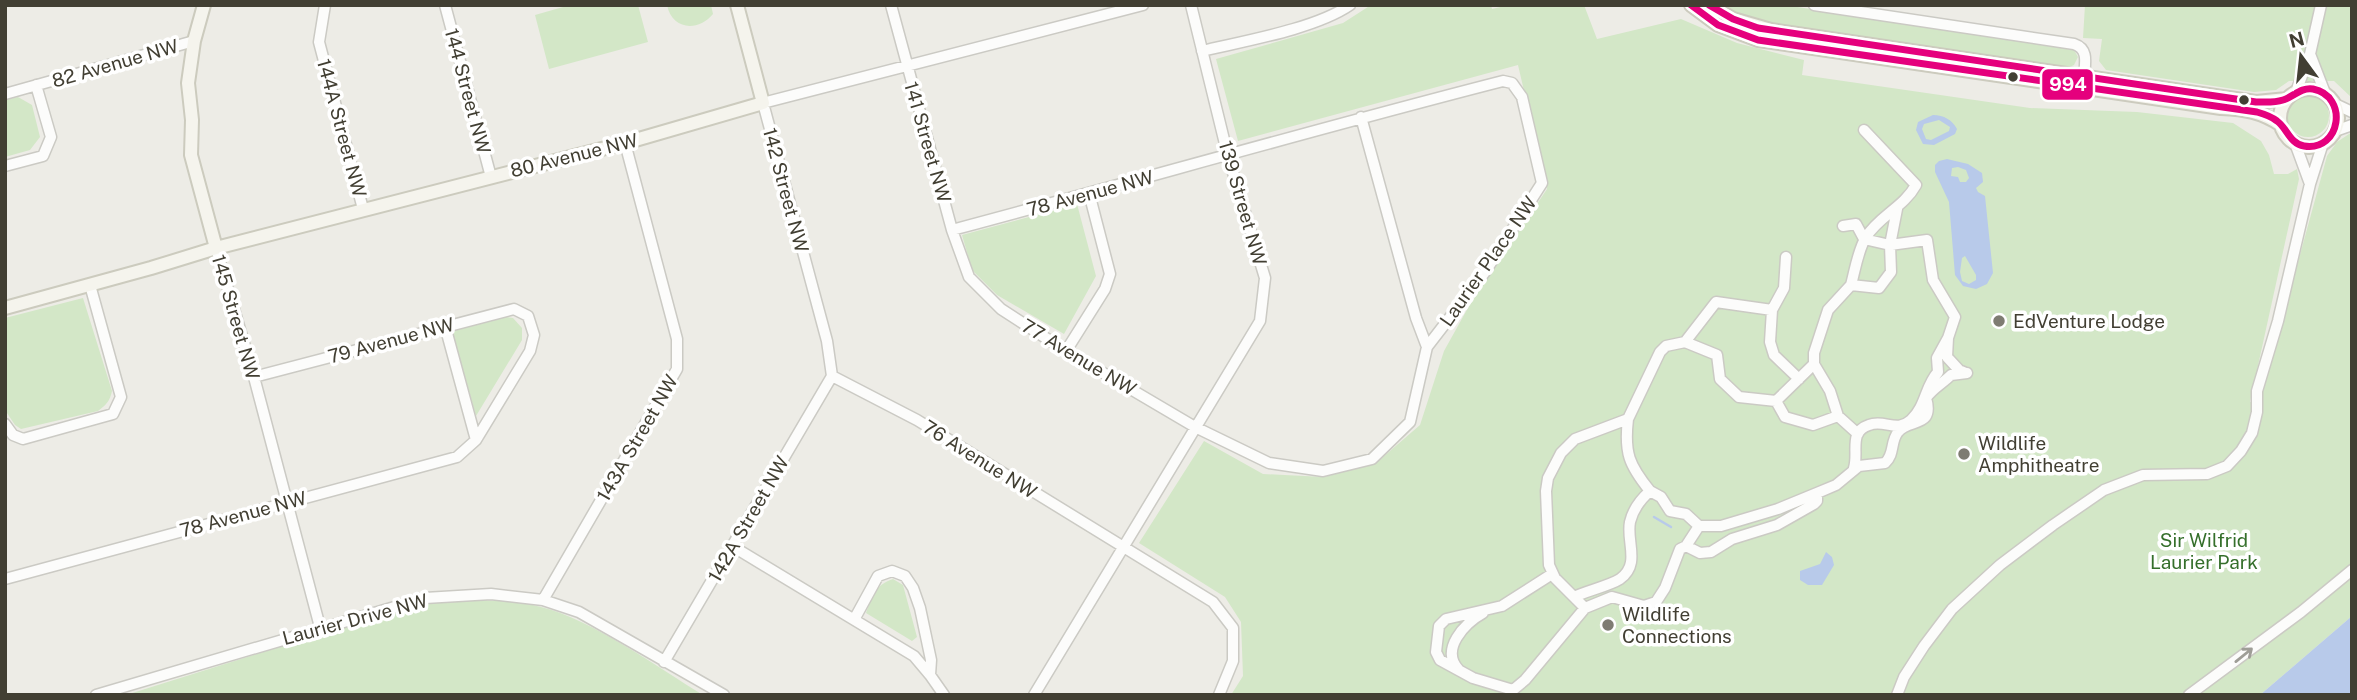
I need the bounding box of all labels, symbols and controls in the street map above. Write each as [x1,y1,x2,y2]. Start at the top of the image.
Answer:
north arrow [2266,21,2336,91]
street label: 144 Street NW [441,26,495,156]
text: N [2287,27,2307,52]
street label: 82 Avenue NW [49,34,181,92]
street label: 144A Street NW [313,56,371,200]
line badge: 994 [2041,68,2094,101]
unlabelled marker [2006,70,2020,84]
text: 994 [2049,73,2087,95]
street label: 141 Street NW [900,79,956,205]
unlabelled marker [2237,93,2251,107]
street label: 142 Street NW [759,125,813,255]
street label: 80 Avenue NW [508,129,640,181]
street label: 139 Street NW [1215,138,1271,268]
street label: 78 Avenue NW [1024,166,1156,220]
street label: Laurier Place NW [1435,192,1541,330]
street label: 145 Street NW [208,252,264,382]
place label: EdVenture Lodge [2013,310,2165,332]
street label: 79 Avenue NW [326,313,456,367]
marker: EdVenture Lodge [1991,313,2007,329]
street label: 77 Avenue NW [1018,314,1140,400]
street label: 143A Street NW [592,371,682,505]
street label: 76 Avenue NW [919,415,1041,503]
place label: Wildlife Amphitheatre [1978,432,2099,476]
marker: Wildlife Amphitheatre [1956,446,1972,462]
street label: 142A Street NW [703,452,793,586]
street label: 78 Avenue NW [177,487,309,541]
park label: Sir Wilfrid Laurier Park [2150,529,2258,573]
street label: Laurier Drive NW [280,589,430,649]
place label: Wildlife Connections [1622,603,1732,647]
marker: Wildlife Connections [1600,617,1616,633]
one-way arrow [2234,647,2252,662]

